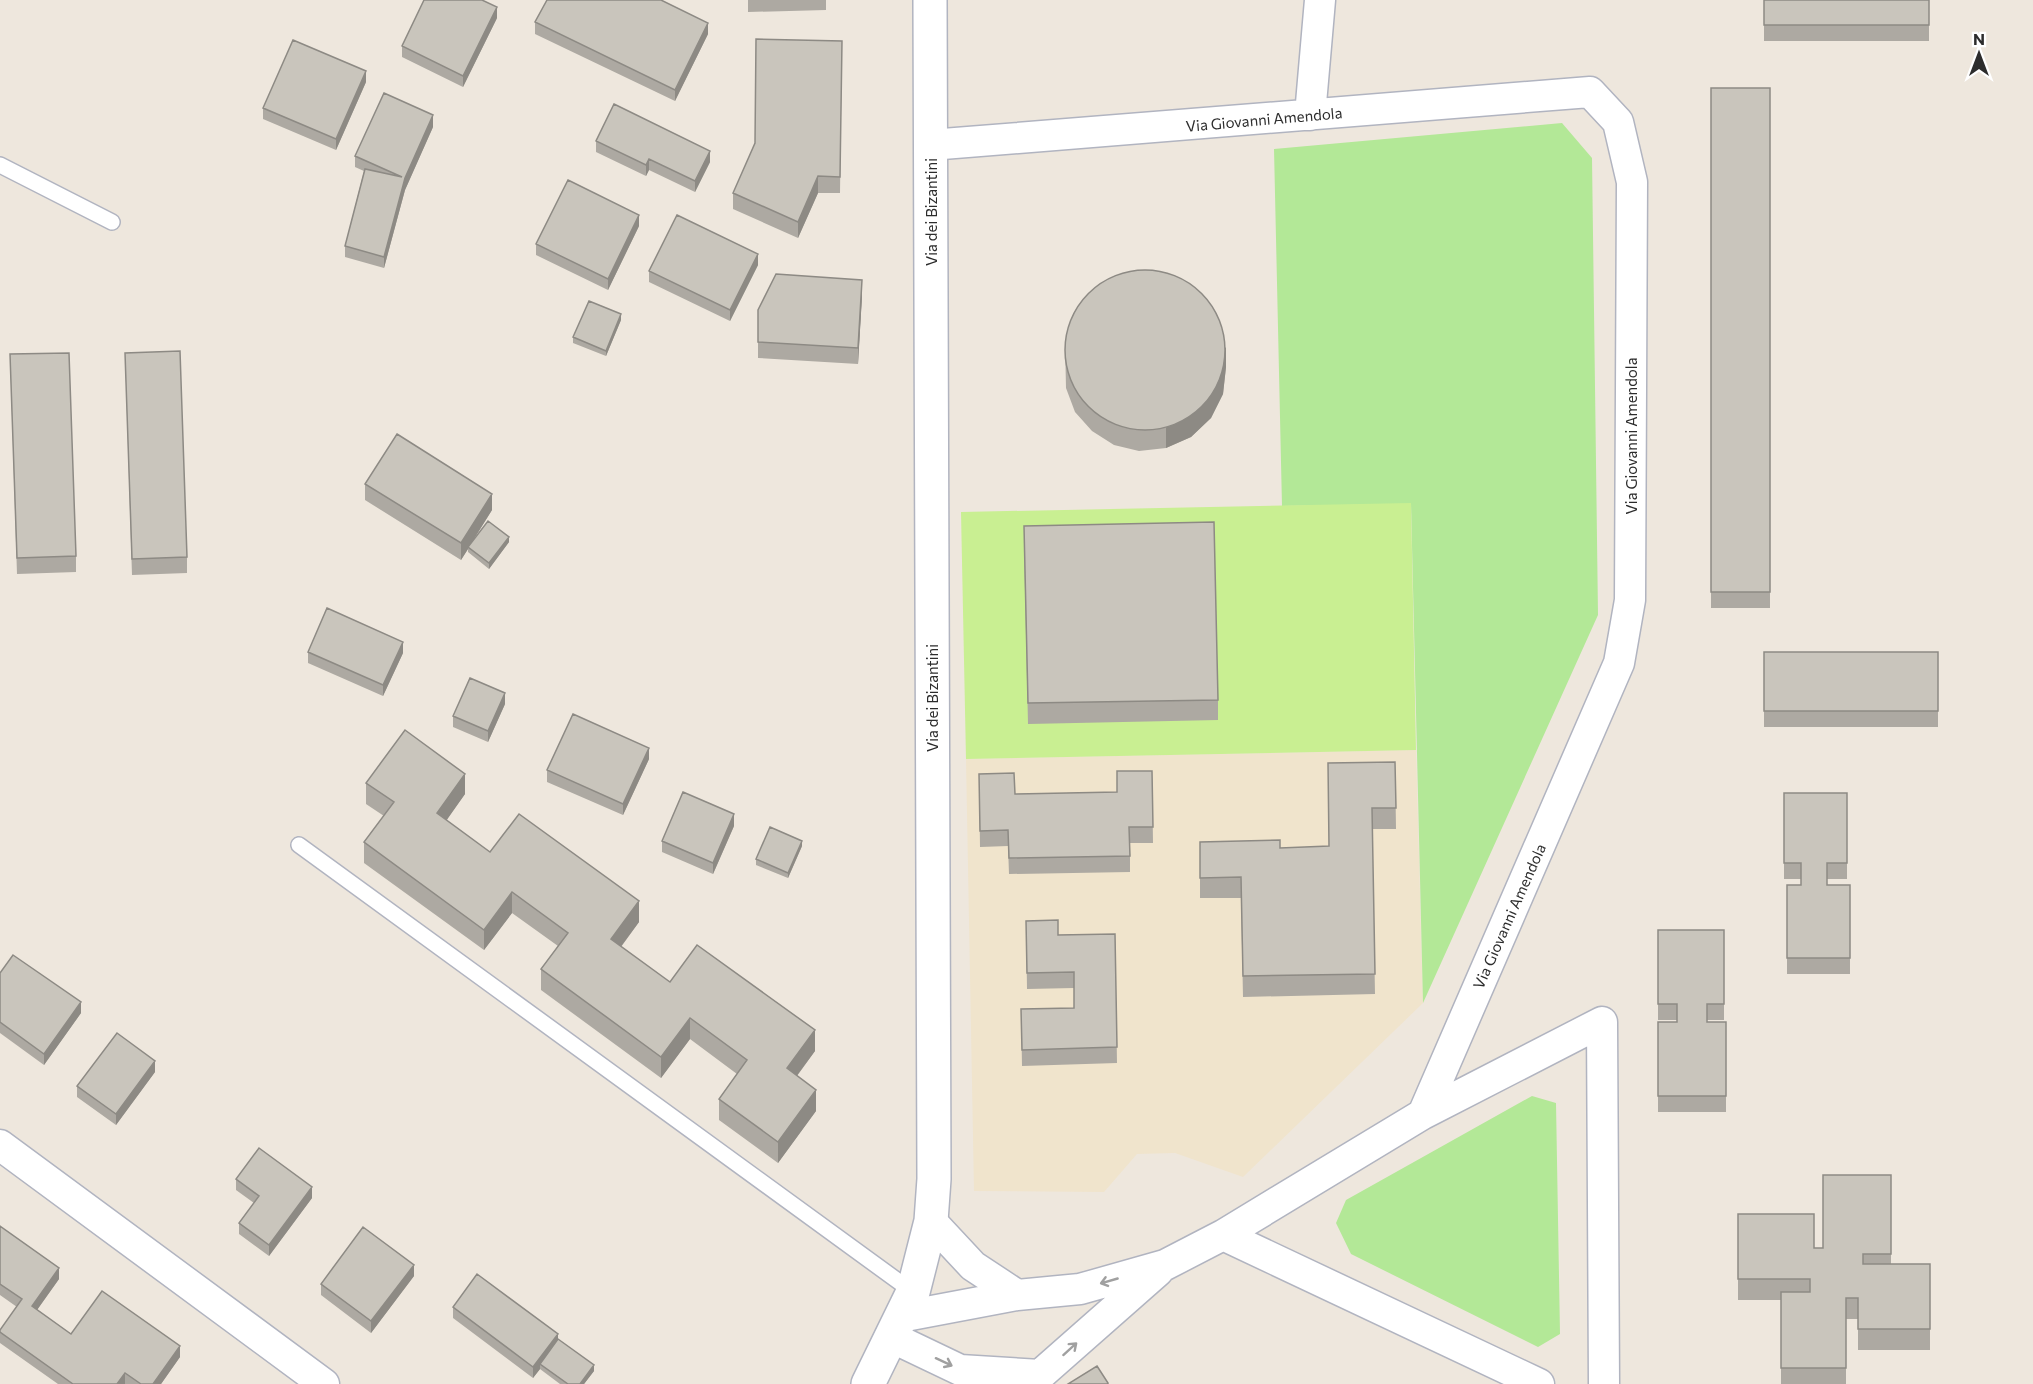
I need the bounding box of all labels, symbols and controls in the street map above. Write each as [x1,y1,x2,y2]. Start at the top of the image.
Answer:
north arrow [1949,24,2009,84]
text: N [1973,29,1985,48]
street label: Via Giovanni Amendola [1185,103,1343,135]
street label: Via dei Bizantini [922,158,940,266]
street label: Via Giovanni Amendola [1622,358,1640,514]
street label: Via dei Bizantini [923,644,941,752]
street label: Via Giovanni Amendola [1469,841,1549,991]
one-way arrow [1099,1276,1118,1287]
one-way arrow [1062,1342,1077,1356]
one-way arrow [934,1357,952,1369]

